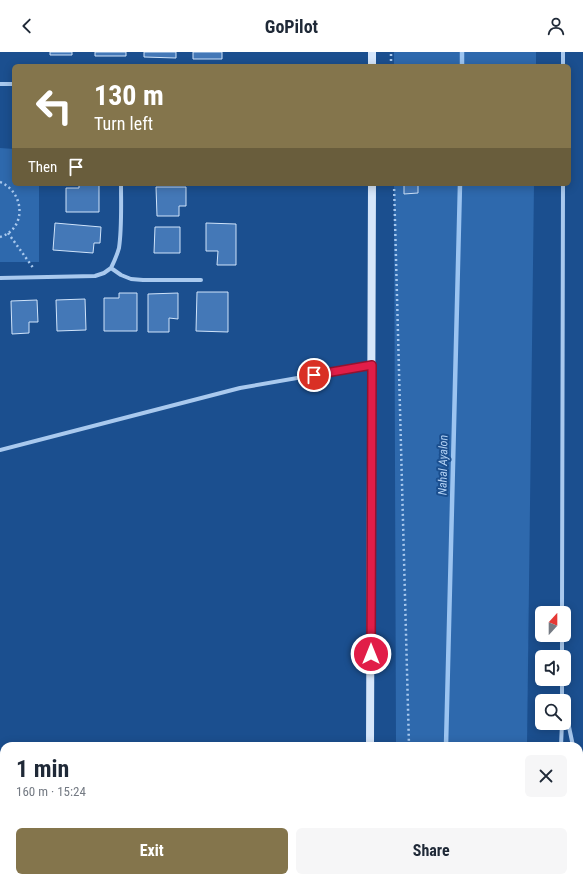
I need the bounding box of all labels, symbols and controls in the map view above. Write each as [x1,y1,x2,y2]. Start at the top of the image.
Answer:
icon: back [16,15,38,37]
icon: person [545,15,567,37]
text: GoPilot [265,16,318,37]
text: 130 m [94,79,164,112]
icon: left [28,80,80,132]
text: Turn left [94,113,153,134]
icon: arrive [65,156,87,178]
text: Then [28,158,57,176]
pin [297,358,331,392]
icon: arrive [303,364,325,386]
water label: Nahal Ayalon [435,434,451,495]
north arrow [535,606,571,642]
map controls [535,606,571,730]
position arrow [350,633,392,675]
button: sound [535,650,571,686]
button: search [535,694,571,730]
text: 1 min [16,755,69,783]
button: close [525,755,567,797]
text: 160 m · 15:24 [16,784,86,799]
button: Exit [16,828,288,874]
button: Share [296,828,567,874]

